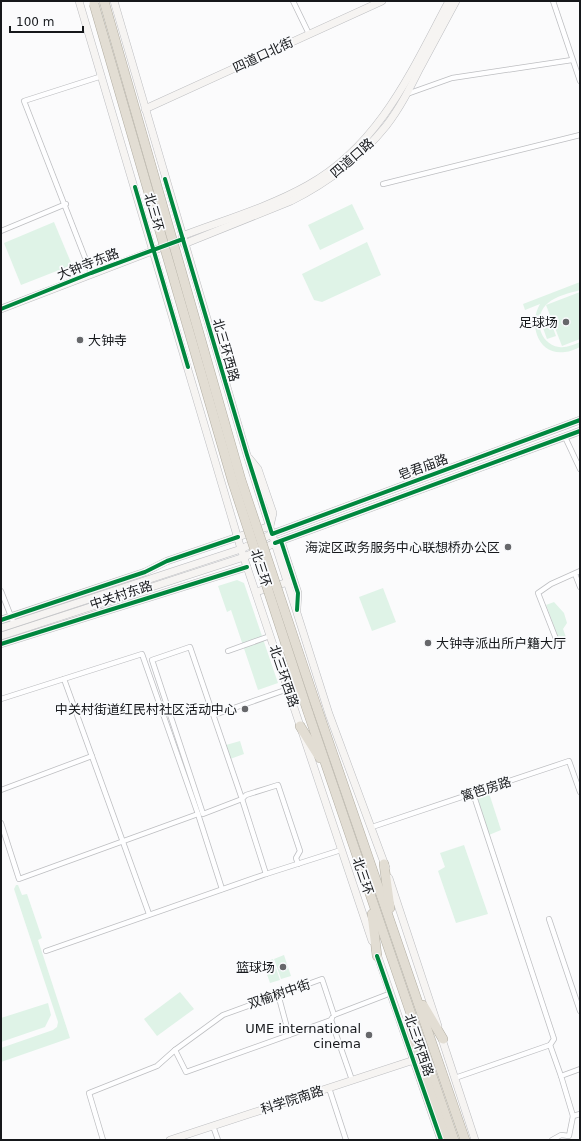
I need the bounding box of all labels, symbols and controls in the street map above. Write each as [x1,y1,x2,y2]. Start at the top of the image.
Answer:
scale bar [10,8,83,34]
text: 100 m [16,15,54,29]
street label: 四道口北街 [230,34,296,76]
street label: 四道口路 [327,135,377,181]
street label: 北三环 [141,191,167,233]
street label: 大钟寺东路 [55,245,121,283]
place label: 足球场 [519,315,558,330]
street label: 北三环西路 [210,317,242,383]
marker: 足球场 [561,317,571,327]
place label: 大钟寺 [88,333,127,348]
marker: 大钟寺 [75,335,85,345]
street label: 皂君庙路 [396,451,450,483]
place label: 海淀区政务服务中心联想桥办公区 [305,540,500,555]
marker: 海淀区政务服务中心联想桥办公区 [503,542,513,552]
street label: 北三环 [248,547,274,589]
street label: 中关村东路 [88,578,154,612]
place label: 大钟寺派出所户籍大厅 [436,636,566,651]
marker: 大钟寺派出所户籍大厅 [423,638,433,648]
street label: 北三环西路 [266,643,302,709]
place label: 中关村街道红民村社区活动中心 [55,702,237,717]
marker: 中关村街道红民村社区活动中心 [240,704,250,714]
street label: 篱笆房路 [459,774,513,804]
street label: 北三环 [350,855,376,897]
place label: 篮球场 [236,960,275,975]
marker: 篮球场 [278,962,288,972]
street label: 双榆树中街 [246,976,312,1012]
street label: 北三环西路 [401,1012,437,1078]
place label: UME international cinema [245,1021,361,1051]
marker: UME international cinema [364,1030,374,1040]
street label: 科学院南路 [259,1083,325,1117]

